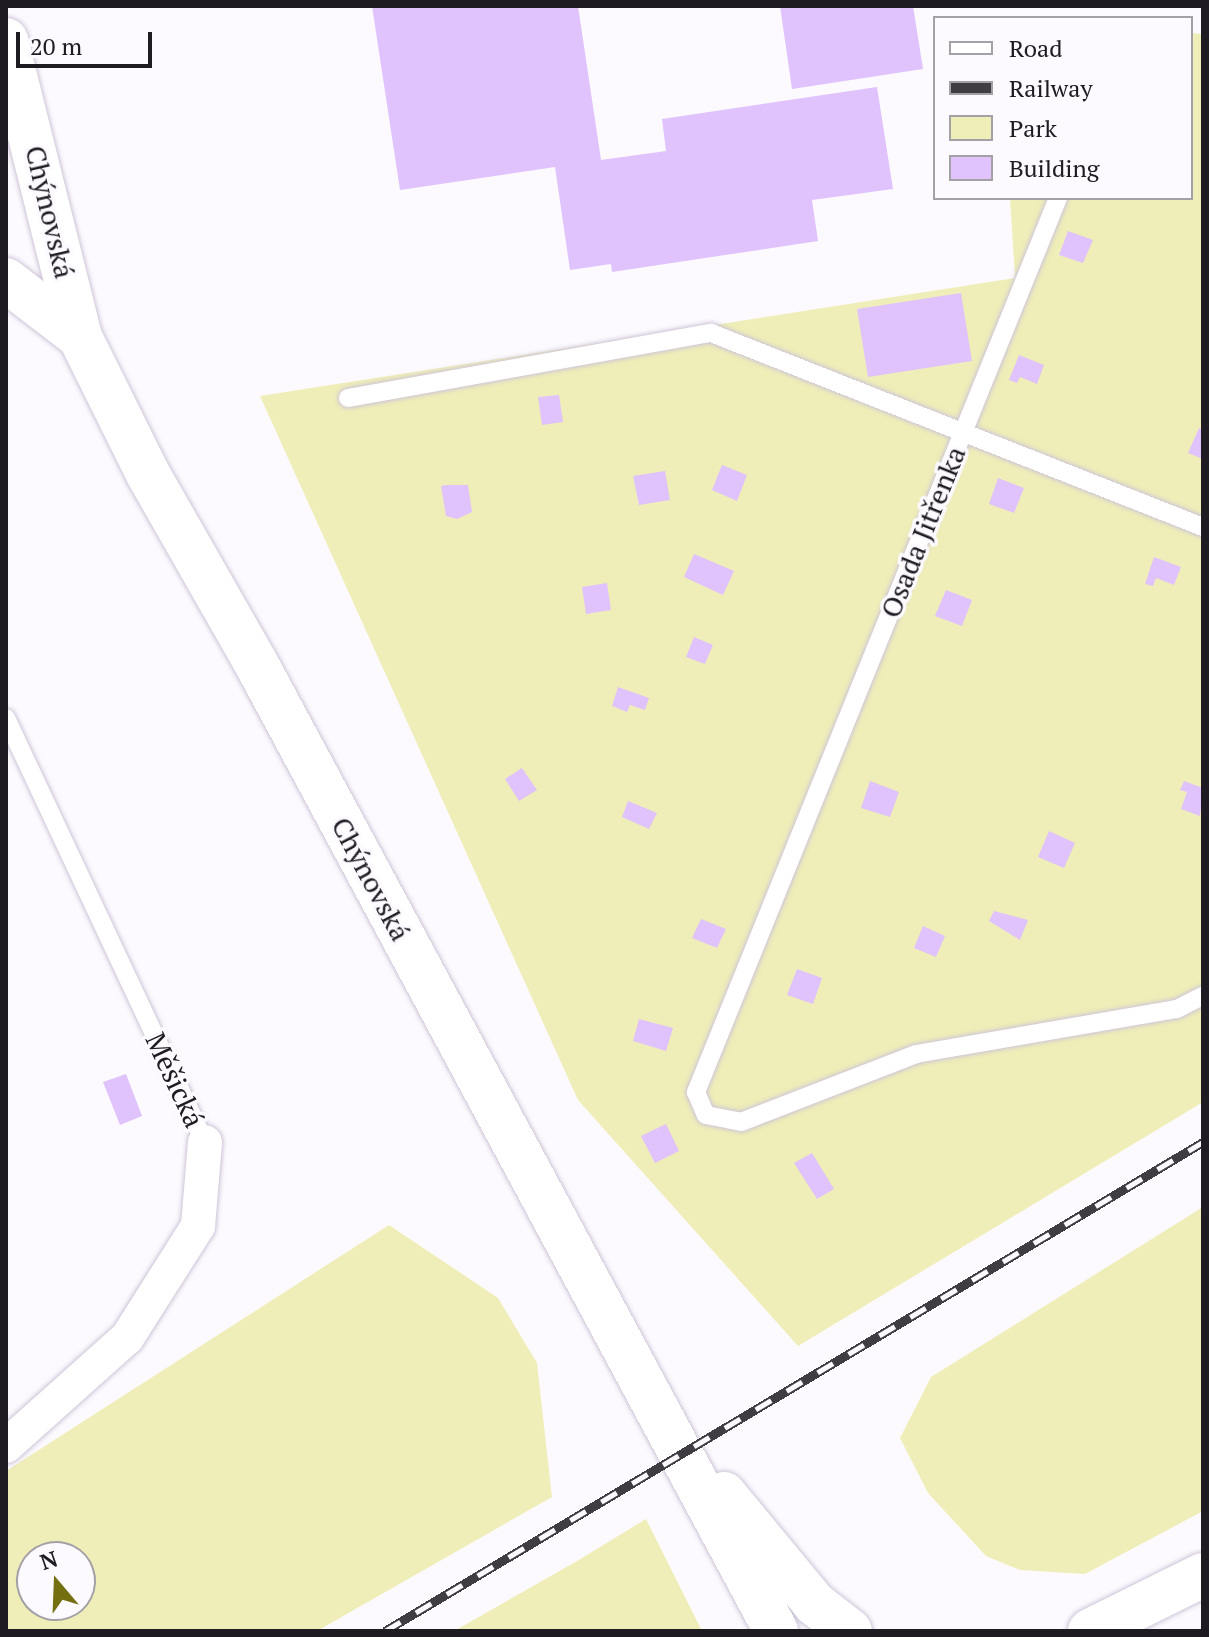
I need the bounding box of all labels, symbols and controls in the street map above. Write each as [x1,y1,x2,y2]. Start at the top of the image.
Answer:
scale bar [20,16,156,66]
legend [933,16,1193,200]
text: 20 m [30,30,82,62]
text: Road [1009,32,1063,64]
text: Railway [1009,72,1093,104]
text: Park [1009,112,1057,144]
street label: Chýnovská [18,142,82,282]
text: Building [1009,152,1099,184]
street label: Osada Jitřenka [873,441,973,623]
street label: Chýnovská [324,811,418,947]
street label: Měšická [139,1027,211,1133]
north arrow [16,1541,96,1621]
text: N [36,1543,61,1576]

